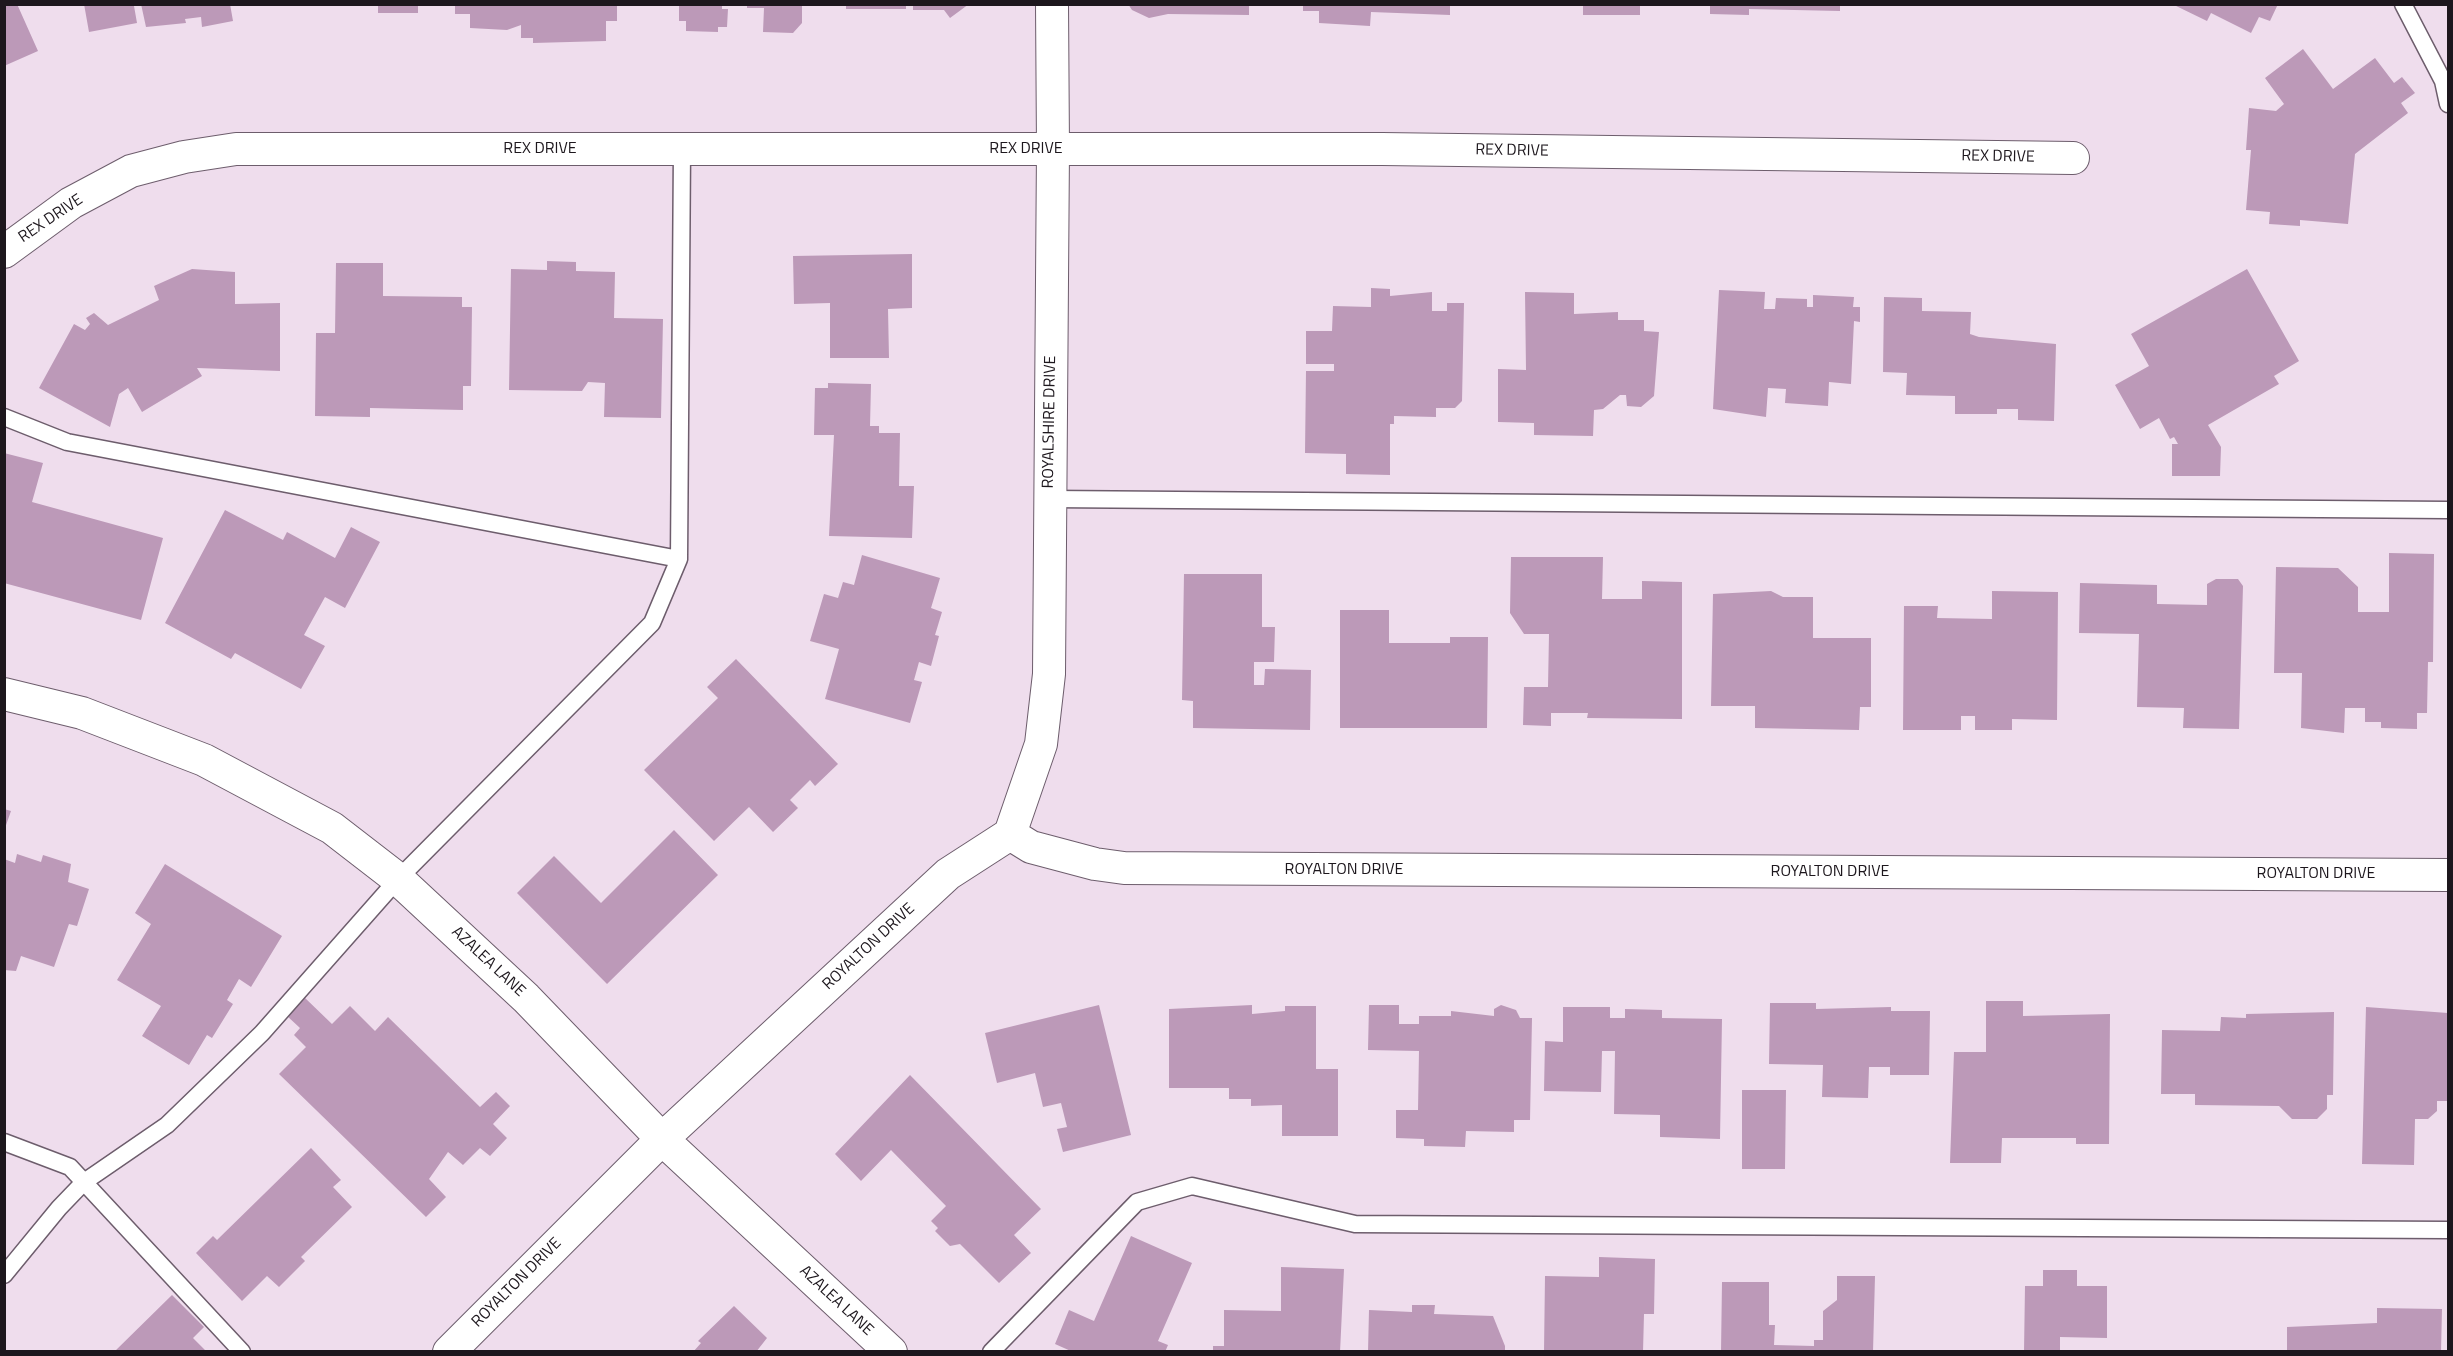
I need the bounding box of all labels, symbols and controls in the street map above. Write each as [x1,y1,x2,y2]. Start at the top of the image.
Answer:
street label: REX DRIVE [503,139,577,159]
street label: REX DRIVE [989,139,1063,159]
street label: REX DRIVE [1475,141,1549,161]
street label: REX DRIVE [1961,147,2035,167]
street label: REX DRIVE [15,191,87,247]
street label: ROYALSHIRE DRIVE [1039,355,1061,489]
street label: ROYALTON DRIVE [1285,860,1403,880]
street label: ROYALTON DRIVE [1771,862,1889,882]
street label: ROYALTON DRIVE [2257,864,2375,884]
street label: ROYALTON DRIVE [819,899,919,995]
street label: AZALEA LANE [447,923,529,1001]
street label: ROYALTON DRIVE [468,1234,566,1332]
street label: AZALEA LANE [795,1262,877,1340]

